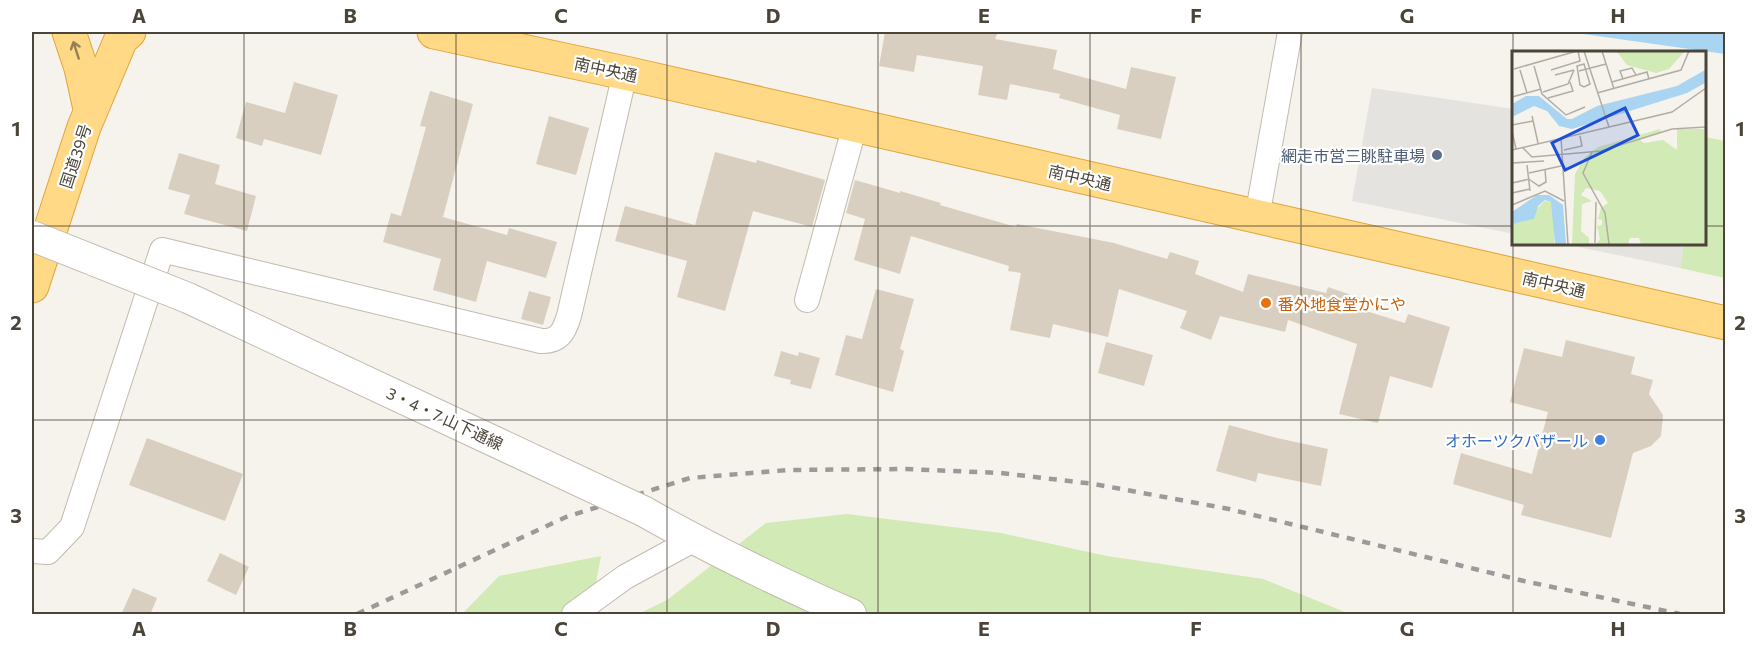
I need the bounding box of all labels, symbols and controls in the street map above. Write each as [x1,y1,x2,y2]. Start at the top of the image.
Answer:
text: A [132,3,146,27]
text: B [343,3,357,27]
text: C [554,3,568,27]
text: D [766,3,780,27]
text: E [978,3,990,27]
text: F [1190,3,1202,27]
text: G [1400,3,1414,27]
text: H [1611,3,1626,27]
one-way arrow [69,41,80,60]
inset map [1512,51,1706,244]
street label: 南中央通 [573,53,639,85]
text: 1 [11,116,21,140]
text: 1 [1735,116,1745,140]
street label: 国道39号 [56,121,94,191]
place label: 網走市営三眺駐車場 [1281,146,1425,165]
marker: 網走市営三眺駐車場 [1430,148,1444,162]
street label: 南中央通 [1047,161,1113,193]
street label: 南中央通 [1521,268,1587,300]
place label: 番外地食堂かにや [1278,294,1406,313]
marker: 番外地食堂かにや [1259,296,1273,310]
text: 2 [10,310,22,334]
text: 2 [1734,310,1746,334]
street label: 3・4・7 山下通線 [384,383,506,453]
place label: オホーツクバザール [1445,431,1588,450]
marker: オホーツクバザール [1593,433,1607,447]
text: 3 [10,503,22,527]
text: 3 [1734,503,1746,527]
text: A [132,616,146,640]
text: B [343,616,357,640]
text: C [554,616,568,640]
text: D [766,616,780,640]
text: E [978,616,990,640]
text: F [1190,616,1202,640]
text: G [1400,616,1414,640]
text: H [1611,616,1626,640]

